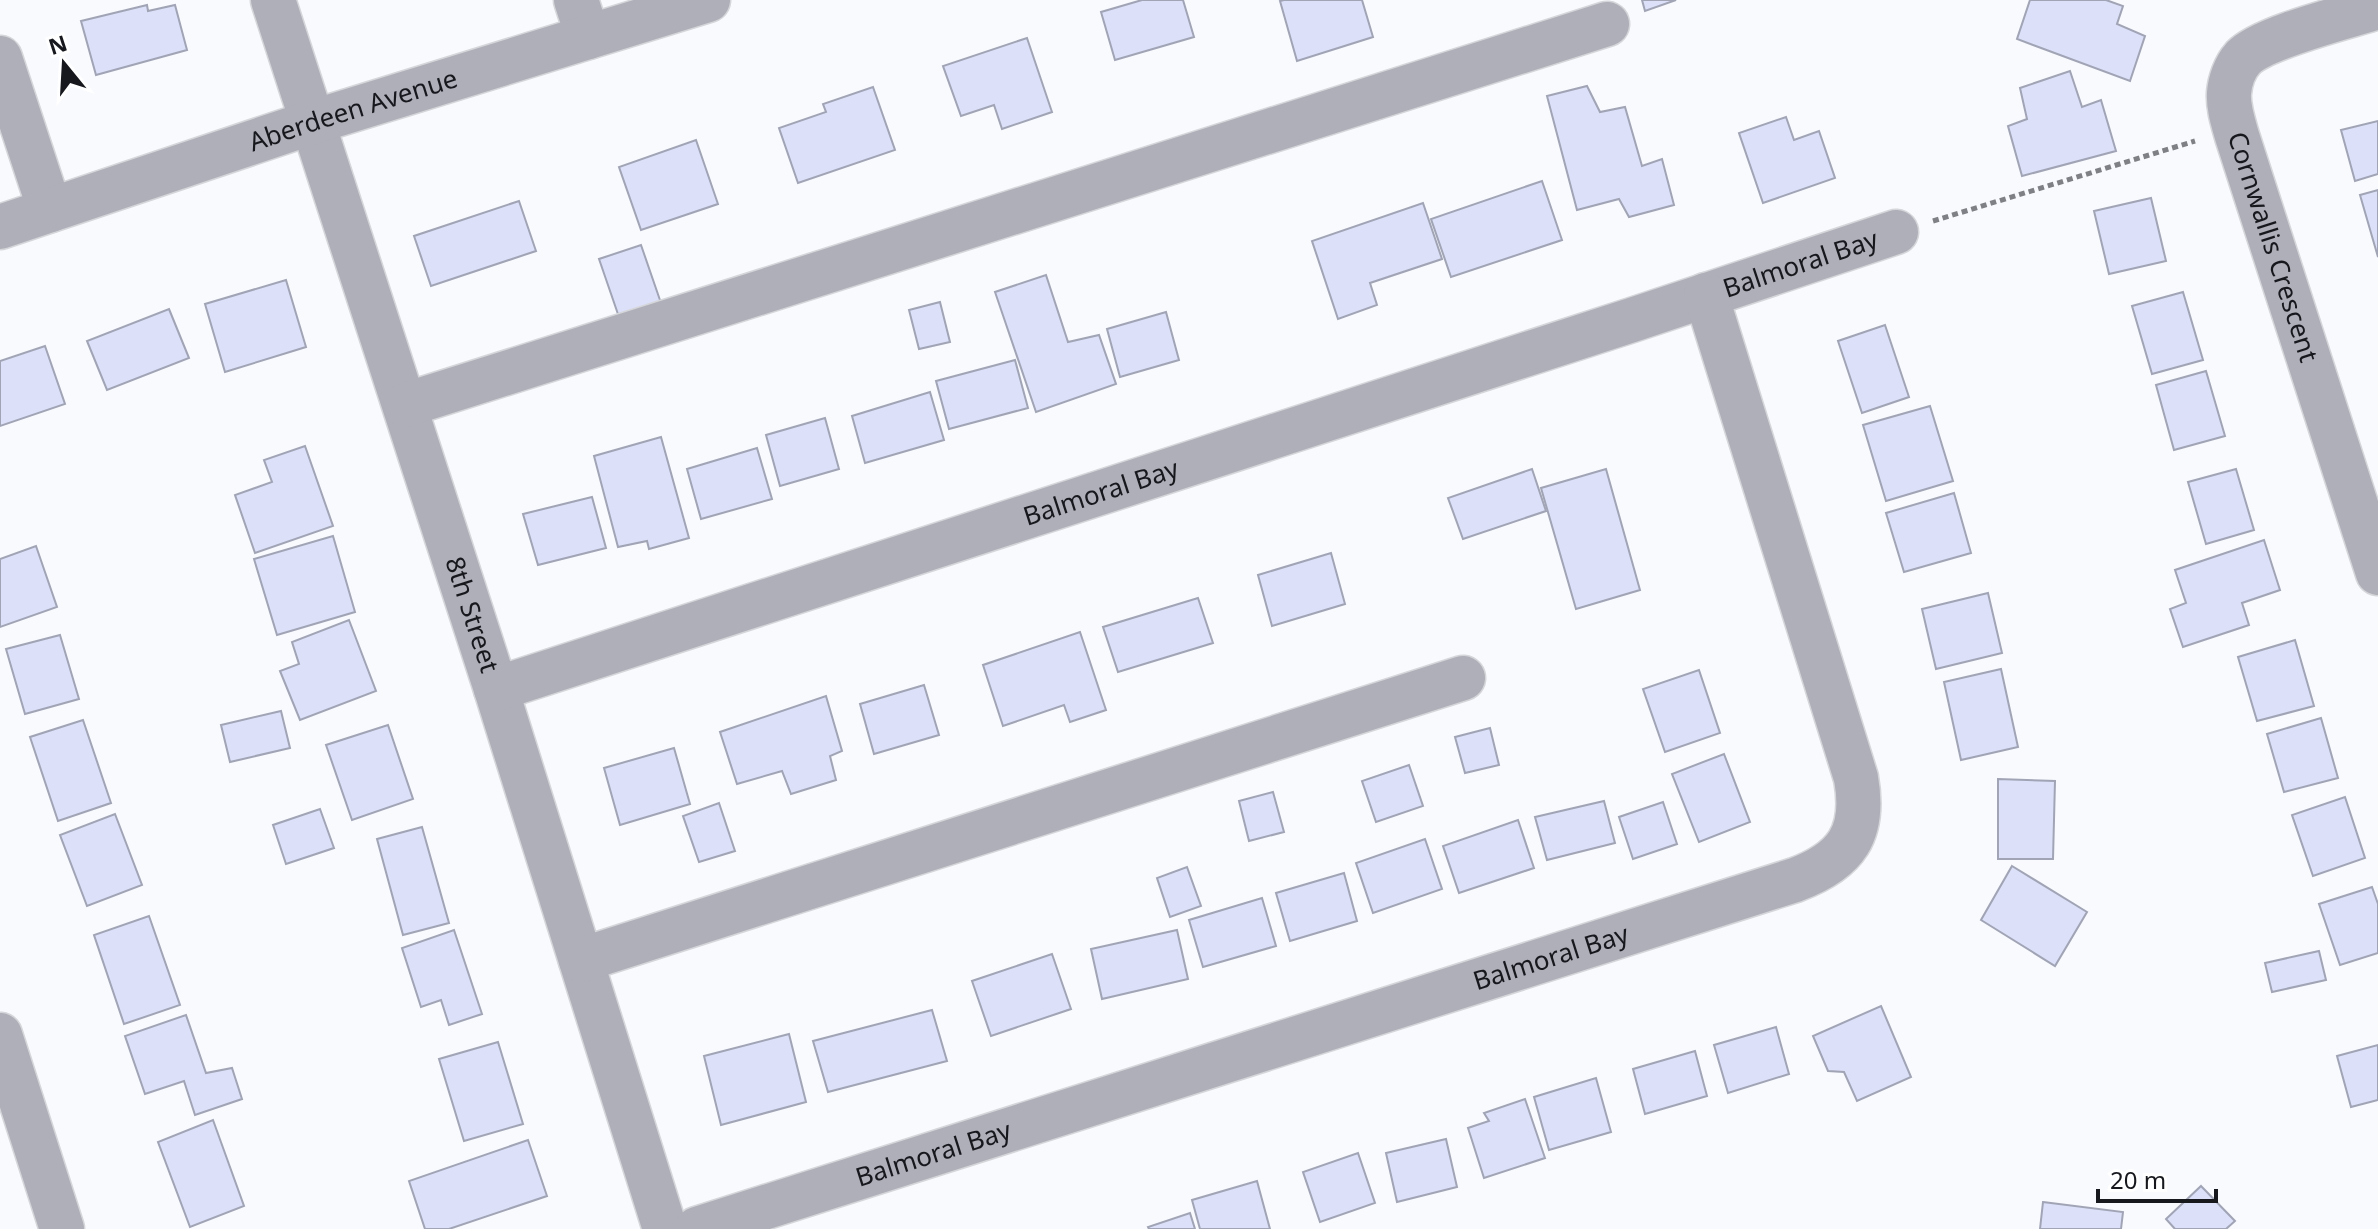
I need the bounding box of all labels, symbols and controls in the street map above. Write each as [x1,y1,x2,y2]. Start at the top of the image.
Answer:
north arrow [24,24,104,104]
text: N [44,27,71,61]
street label: Aberdeen Avenue [244,59,462,159]
street label: Cornwallis Crescent [2220,127,2328,366]
street label: Balmoral Bay [1718,220,1883,305]
street label: Balmoral Bay [1018,449,1184,534]
street label: 8th Street [437,552,508,677]
street label: Balmoral Bay [1468,915,1634,998]
street label: Balmoral Bay [851,1111,1016,1195]
scale bar [2098,1153,2216,1203]
text: 20 m [2110,1163,2166,1196]

